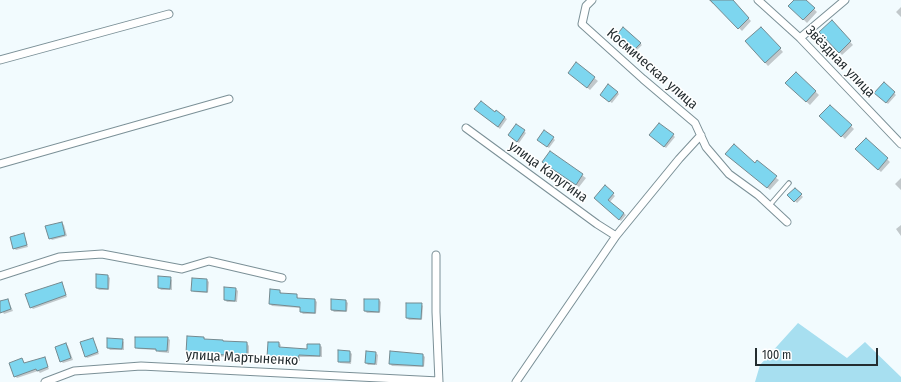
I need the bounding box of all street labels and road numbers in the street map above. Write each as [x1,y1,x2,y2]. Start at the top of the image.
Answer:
street label: Звёздная улица [802,23,878,101]
street label: Космическая улица [603,25,701,113]
street label: улица Калугина [505,138,591,206]
street label: улица Мартыненко [185,347,299,369]

